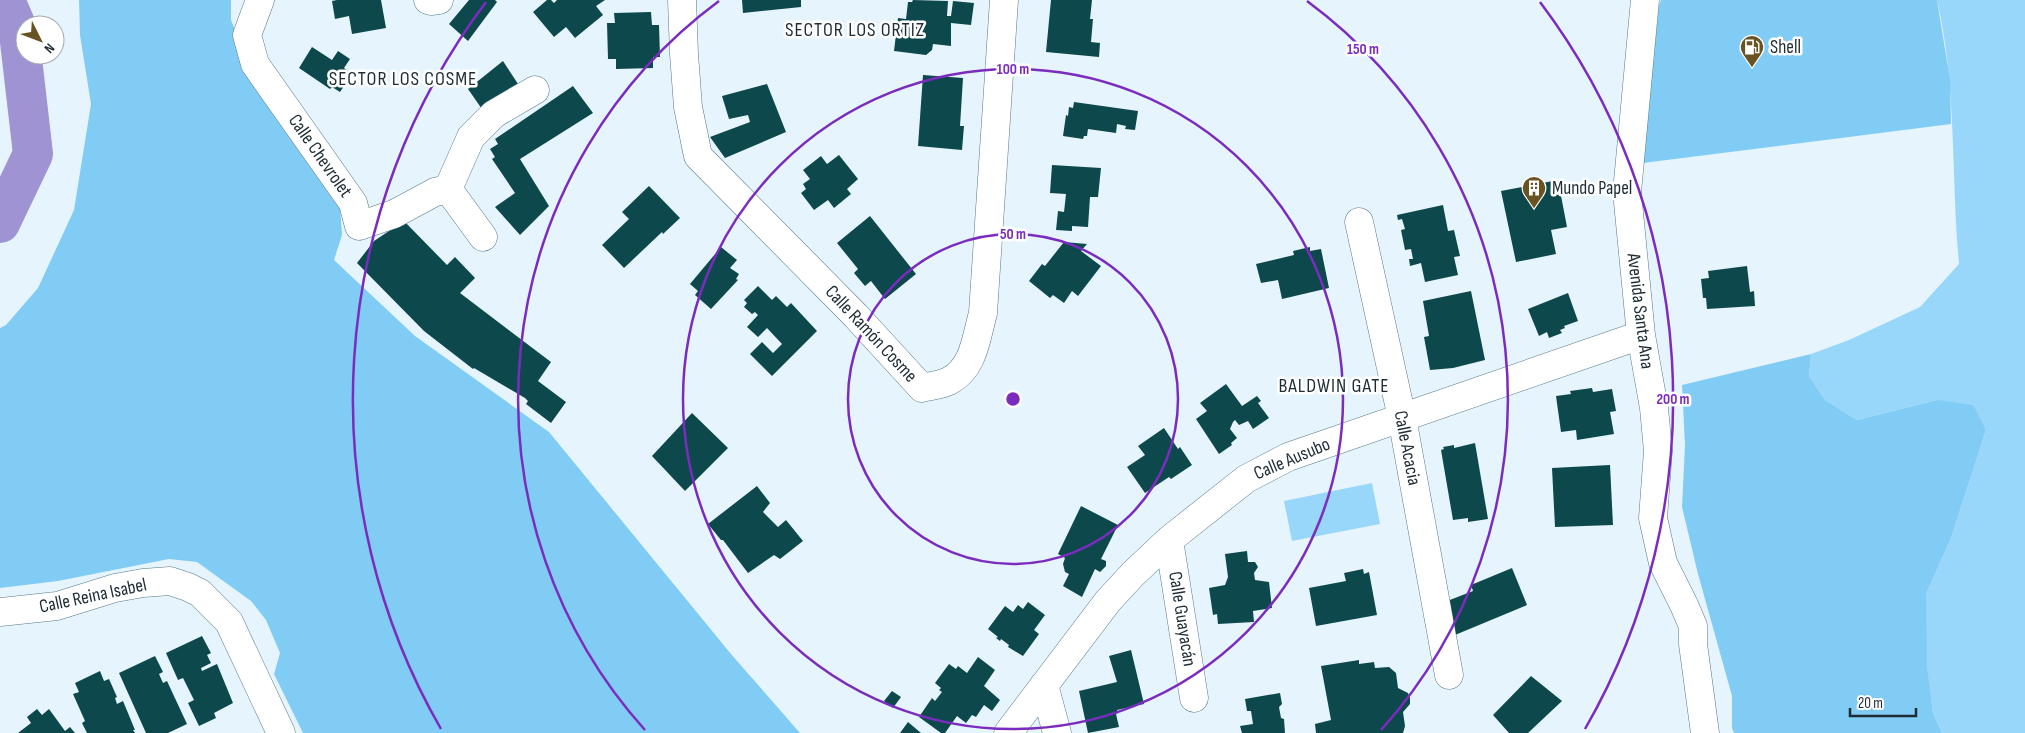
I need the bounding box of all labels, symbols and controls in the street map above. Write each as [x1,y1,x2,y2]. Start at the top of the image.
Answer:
north arrow [15,15,65,65]
district label: SECTOR LOS ORTIZ [785,18,925,42]
fuel station icon: Shell [1739,34,1765,68]
place label: Shell [1770,36,1801,59]
text: N [40,40,58,57]
text: 150 m [1347,40,1379,59]
text: 100 m [997,60,1029,79]
district label: SECTOR LOS COSME [329,67,477,91]
street label: Calle Chevrolet [283,110,357,202]
building icon: Mundo Papel [1521,175,1547,209]
place label: Mundo Papel [1552,177,1632,200]
text: 50 m [1000,225,1026,244]
street label: Avenida Santa Ana [1621,251,1659,370]
street label: Calle Ramón Cosme [820,281,922,387]
district label: BALDWIN GATE [1278,374,1390,398]
centre of rings [1004,390,1022,408]
text: 200 m [1656,390,1690,409]
street label: Calle Acacia [1389,409,1425,487]
street label: Calle Ausubo [1250,433,1334,485]
street label: Calle Guayacán [1163,570,1201,668]
street label: Calle Reina Isabel [37,573,149,619]
scale bar [1850,686,1916,718]
text: 20 m [1858,694,1883,713]

